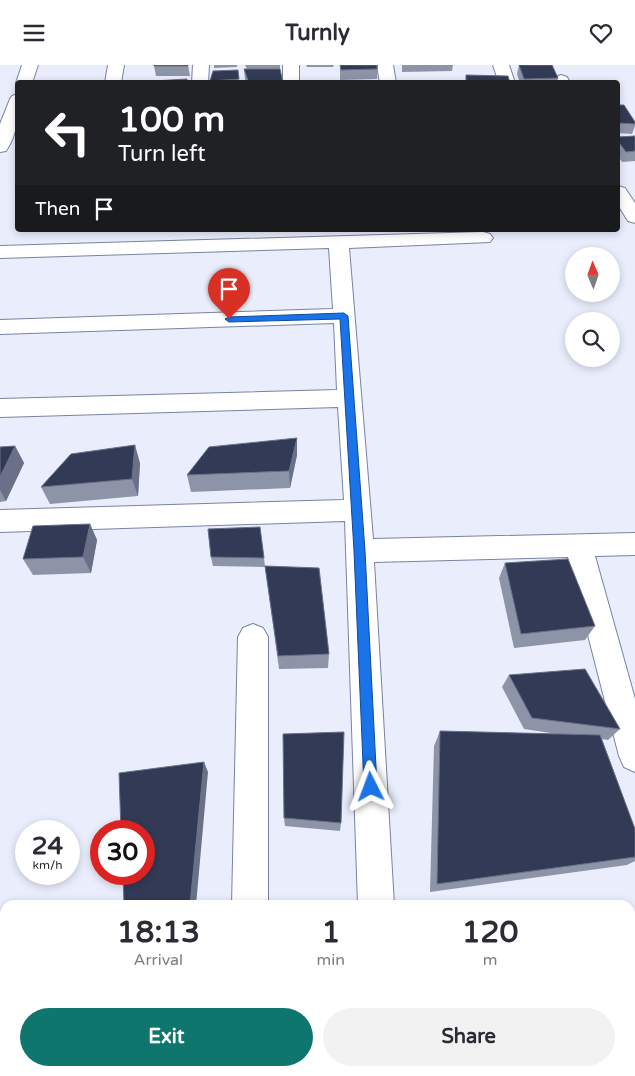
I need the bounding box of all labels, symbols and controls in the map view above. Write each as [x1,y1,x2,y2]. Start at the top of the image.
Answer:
icon: menu [20,19,48,47]
icon: heart [587,19,615,47]
text: Turnly [285,20,350,46]
text: 100 m [118,99,225,141]
icon: left [35,100,100,165]
text: Turn left [118,141,206,167]
icon: arrive [90,195,118,223]
text: Then [35,198,80,220]
north arrow [565,247,620,303]
map controls [565,247,620,367]
pin [208,268,250,319]
icon: arrive [215,275,243,303]
button: search [565,312,620,367]
position arrow [344,760,396,812]
speed limit sign: 30 [90,820,155,885]
text: 24 [32,831,63,861]
text: km/h [32,858,63,872]
text: 18:13 [117,914,200,951]
text: 1 [321,914,340,951]
text: 120 [462,914,518,951]
text: Arrival [134,950,183,970]
text: min [317,950,345,970]
text: m [483,950,497,970]
button: Exit [20,1008,313,1066]
button: Share [323,1008,615,1066]

